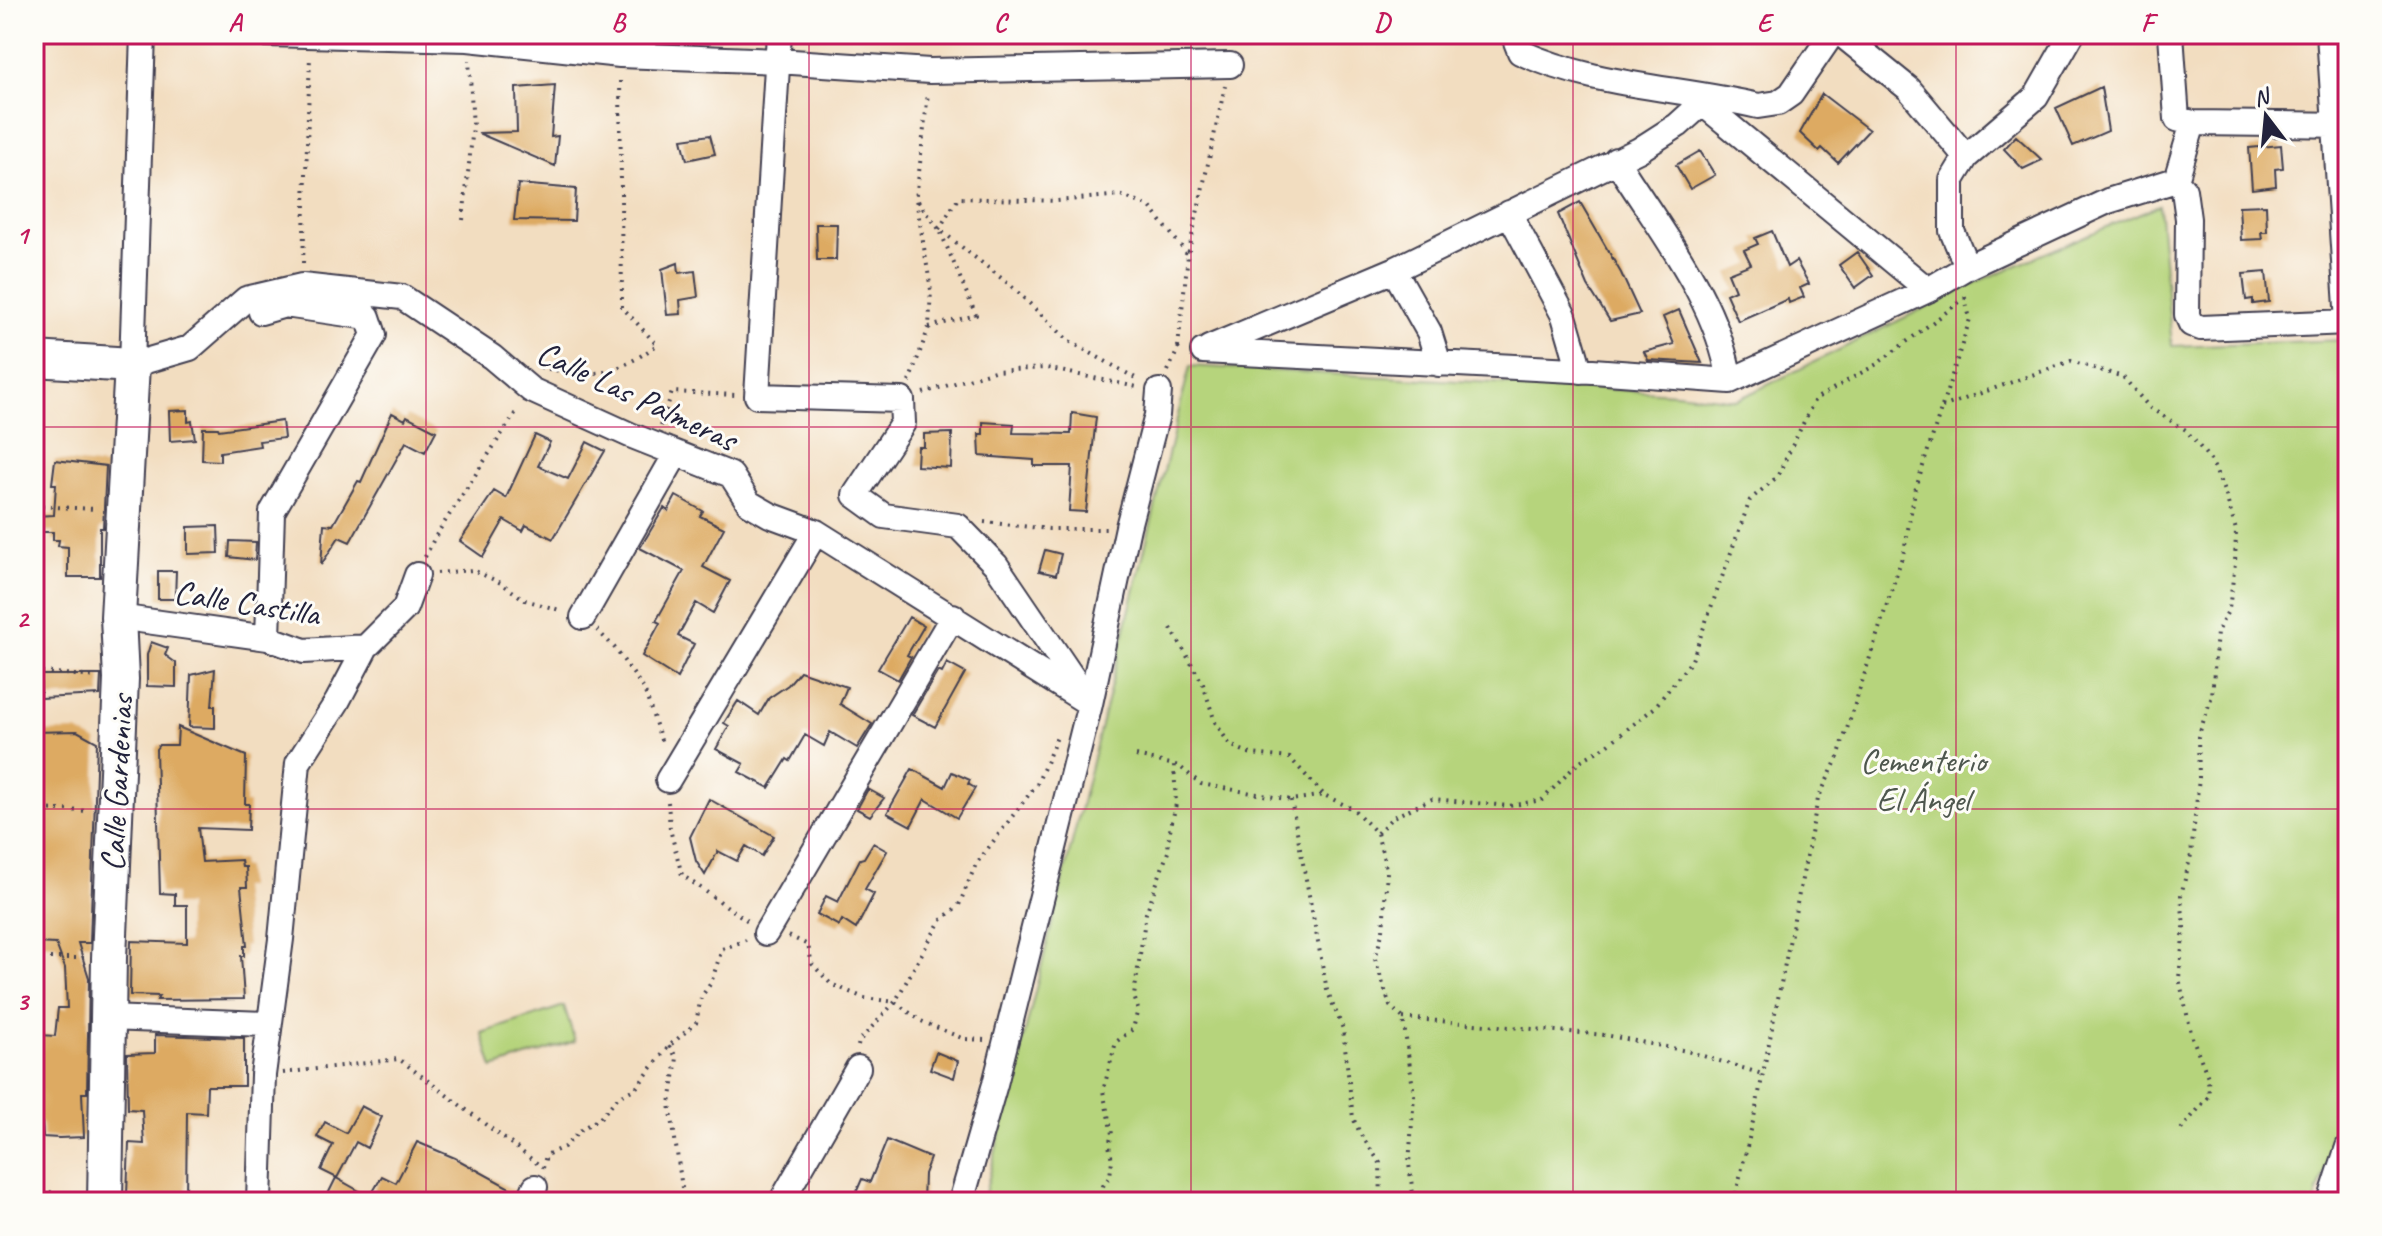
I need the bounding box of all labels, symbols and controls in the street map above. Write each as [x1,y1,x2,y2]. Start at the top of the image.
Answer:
text: A [228,6,243,39]
text: B [611,6,627,39]
text: C [994,6,1010,39]
text: D [1374,6,1392,39]
text: E [1757,6,1775,39]
text: F [2141,6,2159,39]
north arrow [2226,76,2306,156]
text: N [2250,81,2274,113]
text: 1 [16,219,31,252]
street label: Calle Las Palmeras [530,330,746,462]
street label: Calle Castilla [171,570,325,636]
text: 2 [16,602,30,635]
street label: Calle Gardenias [90,690,143,872]
park label: Cementerio El Ángel [1860,739,1990,821]
text: 3 [16,985,30,1018]

